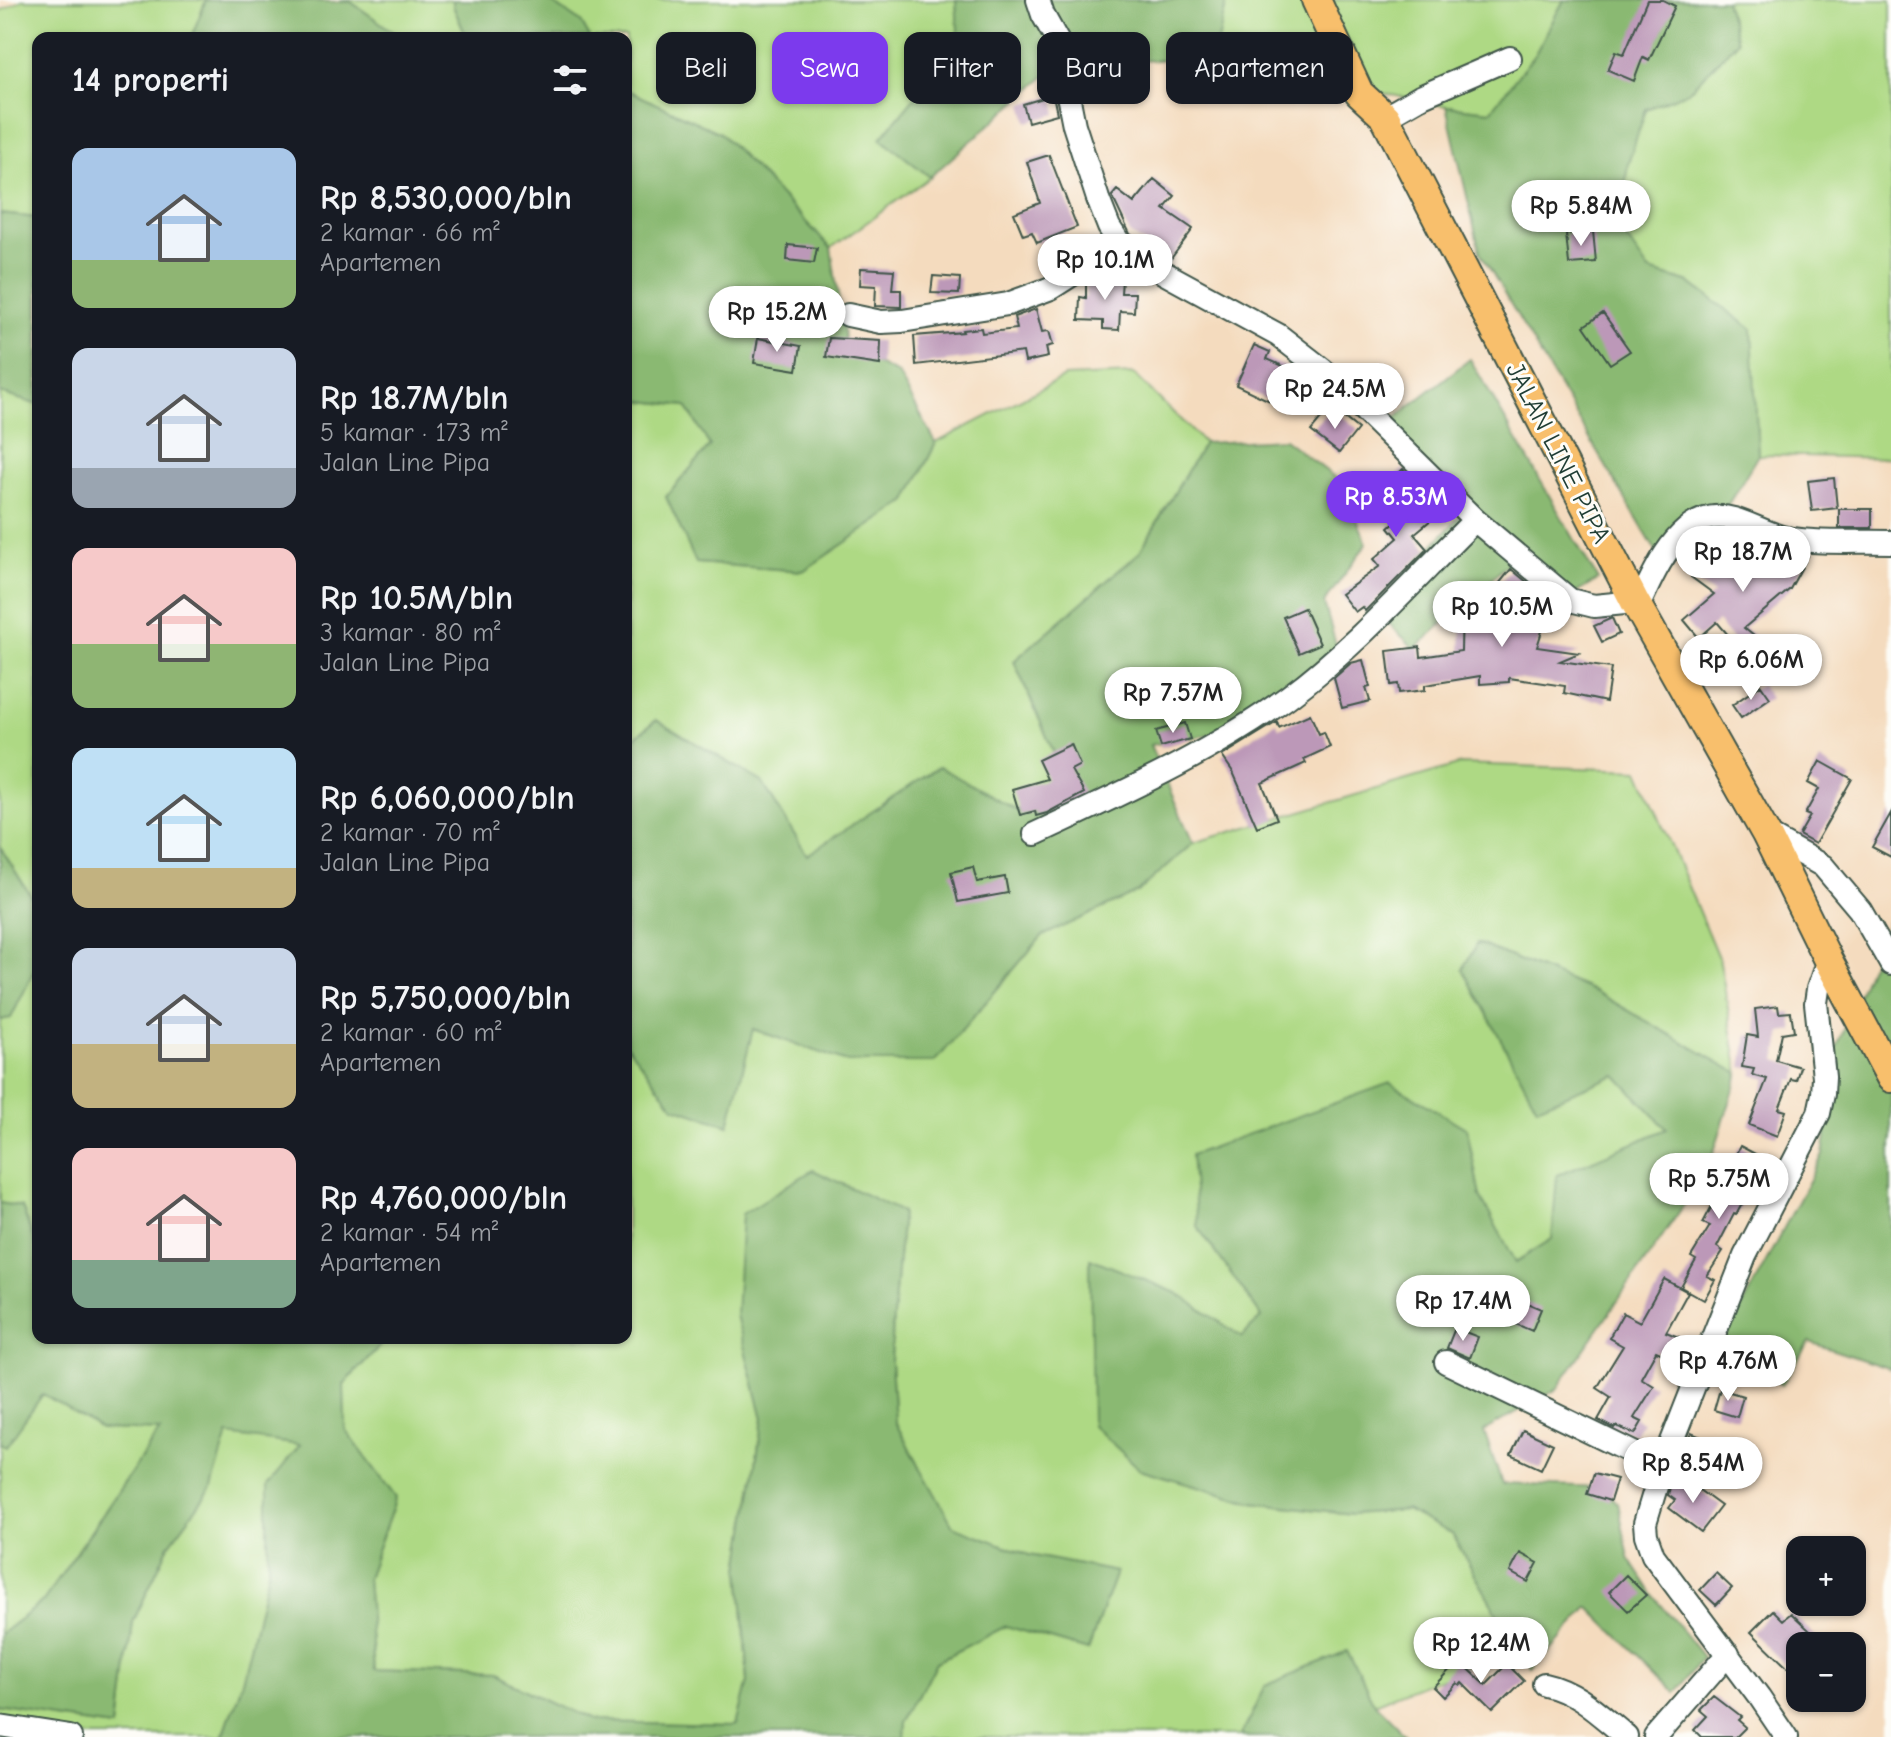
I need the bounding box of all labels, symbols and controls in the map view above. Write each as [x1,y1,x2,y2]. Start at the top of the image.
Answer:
chip: Beli [656,32,756,104]
chip: Sewa [772,32,888,104]
chip: Filter [904,32,1021,104]
chip: Baru [1037,32,1150,104]
chip: Apartemen [1166,32,1353,104]
icon: filters [548,58,592,102]
text: 14 properti [72,60,229,100]
text: Rp 8,530,000/bln [320,178,572,218]
icon: home [136,180,232,276]
pin: Rp 5.84M [1498,180,1664,248]
text: Rp 5.84M [1530,191,1632,221]
text: 2 kamar · 66 m² [320,218,500,248]
pin: Rp 10.1M [1022,234,1188,302]
text: Rp 10.1M [1056,245,1154,275]
text: Apartemen [320,248,441,278]
pin: Rp 15.2M [694,286,860,354]
text: Rp 15.2M [727,297,827,327]
street label: JALAN LINE PIPA [1499,358,1617,548]
pin: Rp 24.5M [1252,363,1418,431]
text: Rp 24.5M [1284,374,1386,404]
text: Rp 18.7M/bln [320,378,509,418]
icon: home [136,380,232,476]
text: 5 kamar · 173 m² [320,418,508,448]
text: Jalan Line Pipa [320,448,490,478]
pin: Rp 8.53M [1313,471,1479,539]
text: Rp 8.53M [1344,482,1448,512]
pin: Rp 18.7M [1660,526,1826,594]
text: Rp 18.7M [1694,537,1792,567]
text: Rp 10.5M/bln [320,578,513,618]
icon: home [136,580,232,676]
pin: Rp 10.5M [1419,581,1585,649]
text: Rp 10.5M [1451,592,1553,622]
text: 3 kamar · 80 m² [320,618,500,648]
pin: Rp 6.06M [1668,634,1834,702]
text: Rp 6.06M [1698,645,1804,675]
text: Jalan Line Pipa [320,648,490,678]
pin: Rp 7.57M [1090,667,1256,735]
text: Rp 7.57M [1123,678,1223,708]
text: Rp 6,060,000/bln [320,778,575,818]
icon: home [136,780,232,876]
text: 2 kamar · 70 m² [320,818,500,848]
text: Jalan Line Pipa [320,848,490,878]
text: Rp 5,750,000/bln [320,978,571,1018]
icon: home [136,980,232,1076]
text: 2 kamar · 60 m² [320,1018,502,1048]
text: Apartemen [320,1048,441,1078]
pin: Rp 5.75M [1636,1153,1802,1221]
text: Rp 5.75M [1668,1164,1770,1194]
text: Rp 4,760,000/bln [320,1178,567,1218]
icon: home [136,1180,232,1276]
text: 2 kamar · 54 m² [320,1218,498,1248]
text: Apartemen [320,1248,441,1278]
pin: Rp 17.4M [1380,1275,1546,1343]
text: Rp 17.4M [1414,1286,1512,1316]
pin: Rp 4.76M [1645,1335,1811,1403]
text: Rp 4.76M [1678,1346,1778,1376]
pin: Rp 8.54M [1610,1437,1776,1505]
text: Rp 8.54M [1642,1448,1744,1478]
map controls [1786,1536,1866,1712]
button: + [1786,1536,1866,1616]
pin: Rp 12.4M [1398,1617,1564,1685]
text: Rp 12.4M [1432,1628,1530,1658]
button: − [1786,1632,1866,1712]

